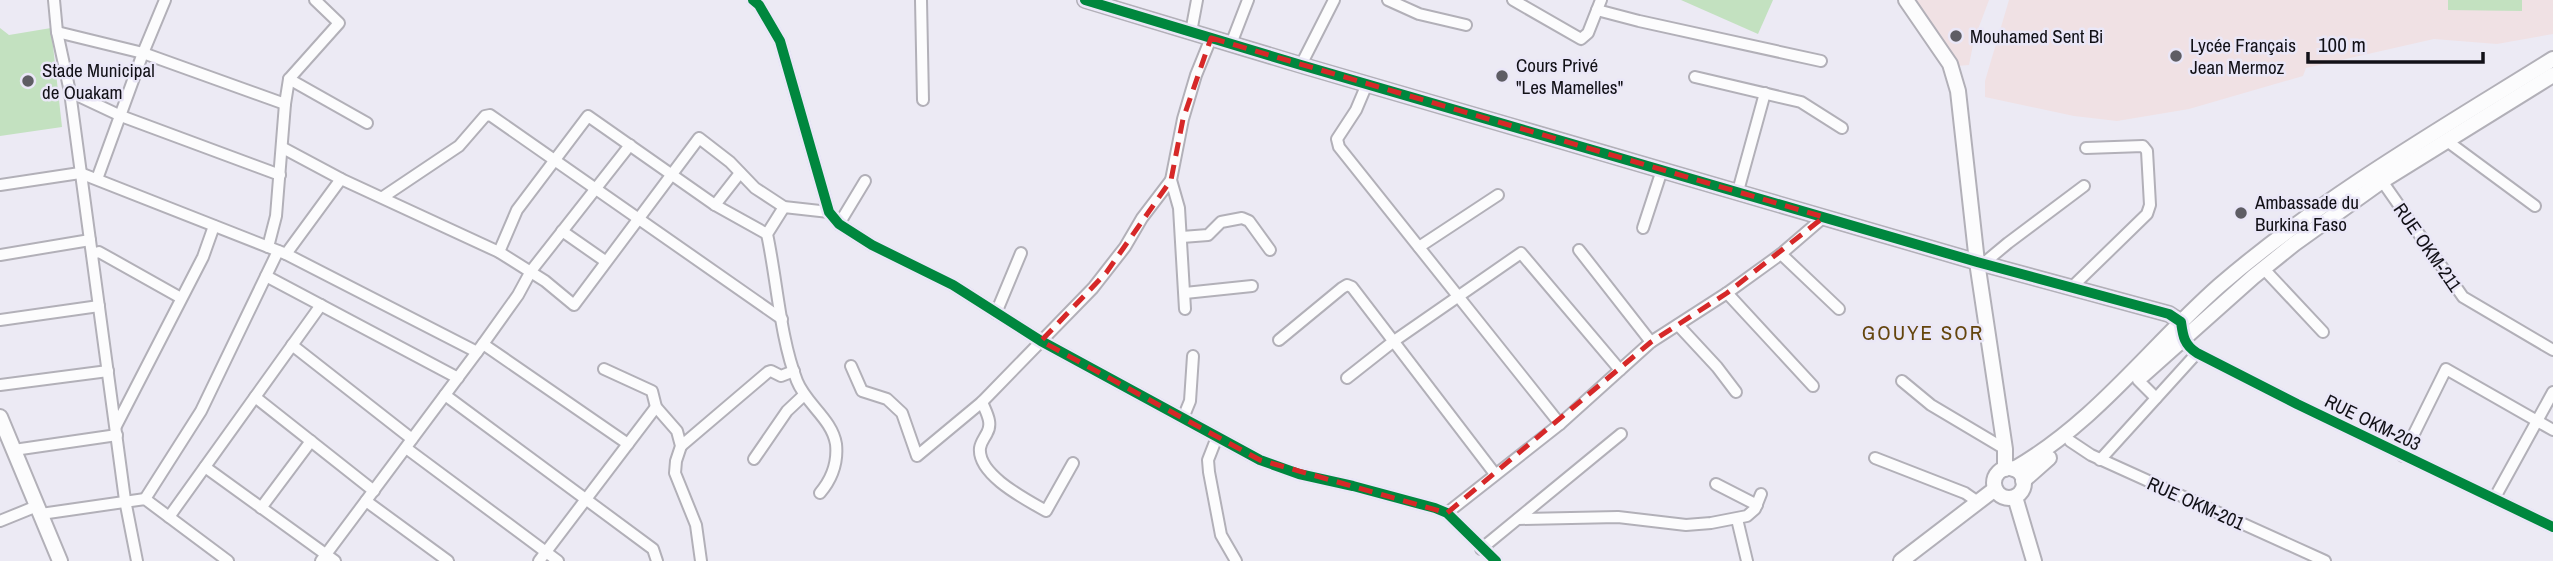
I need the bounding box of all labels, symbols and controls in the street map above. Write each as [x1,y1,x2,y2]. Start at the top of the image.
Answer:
scale bar [2308,21,2483,65]
place label: Mouhamed Sent Bi [1970,23,2103,49]
marker: Mouhamed Sent Bi [1948,28,1964,44]
text: 100 m [2318,30,2366,59]
place label: Lycée Français Jean Mermoz [2190,32,2296,80]
marker: Lycée Français Jean Mermoz [2168,48,2184,64]
place label: Cours Privé "Les Mamelles" [1516,52,1623,100]
place label: Stade Municipal de Ouakam [42,57,155,105]
marker: Cours Privé "Les Mamelles" [1494,68,1510,84]
marker: Stade Municipal de Ouakam [20,73,36,89]
place label: Ambassade du Burkina Faso [2254,189,2359,237]
street label: RUE OKM-211 [2388,197,2468,297]
marker: Ambassade du Burkina Faso [2233,205,2249,221]
district label: GOUYE SOR [1862,318,1984,347]
street label: RUE OKM-203 [2321,388,2425,456]
street label: RUE OKM-201 [2143,470,2249,536]

